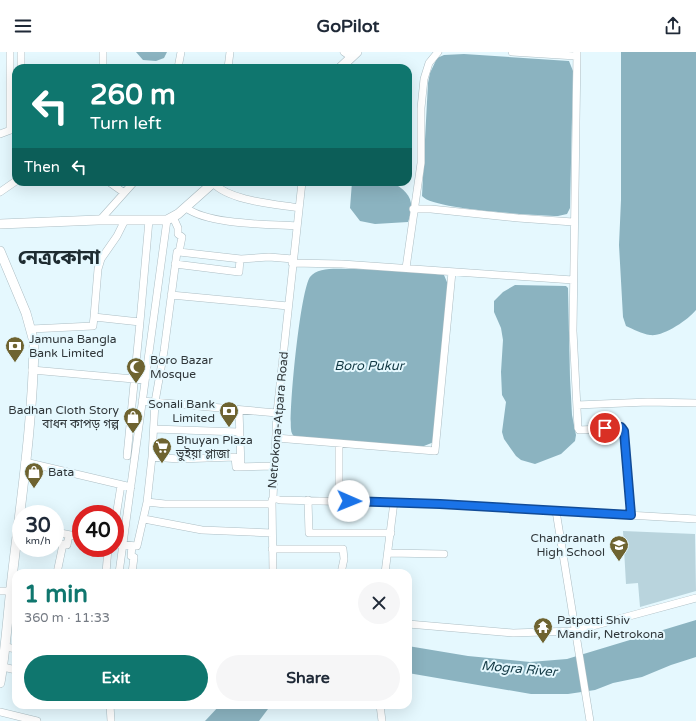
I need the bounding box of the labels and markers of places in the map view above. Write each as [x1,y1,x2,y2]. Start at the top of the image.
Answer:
place label: Jamuna Bangla Bank Limited [29,332,116,360]
bank icon: Jamuna Bangla Bank Limited [4,335,26,363]
place label: Boro Bazar Mosque [150,353,213,381]
mosque icon: Boro Bazar Mosque [125,356,147,384]
place label: Sonali Bank Limited [148,397,215,425]
bank icon: Sonali Bank Limited [218,400,240,428]
place label: Badhan Cloth Story বাধন কাপড় গল্প [8,403,120,431]
shop icon: Badhan Cloth Story বাধন কাপড় গল্প [122,406,144,434]
pin [588,411,622,445]
place label: Bhuyan Plaza ভুইয়া প্লাজা [175,433,253,462]
supermarket icon: Bhuyan Plaza ভুইয়া প্লাজা [151,436,173,464]
shop icon: Bata [23,461,45,489]
place label: Bata [48,465,74,479]
place label: Chandranath High School [531,531,605,559]
school or university icon: Chandranath High School [608,534,630,562]
place label: Patpotti Shiv Mandir, Netrokona [557,613,664,641]
temple icon: Patpotti Shiv Mandir, Netrokona [532,616,554,644]

